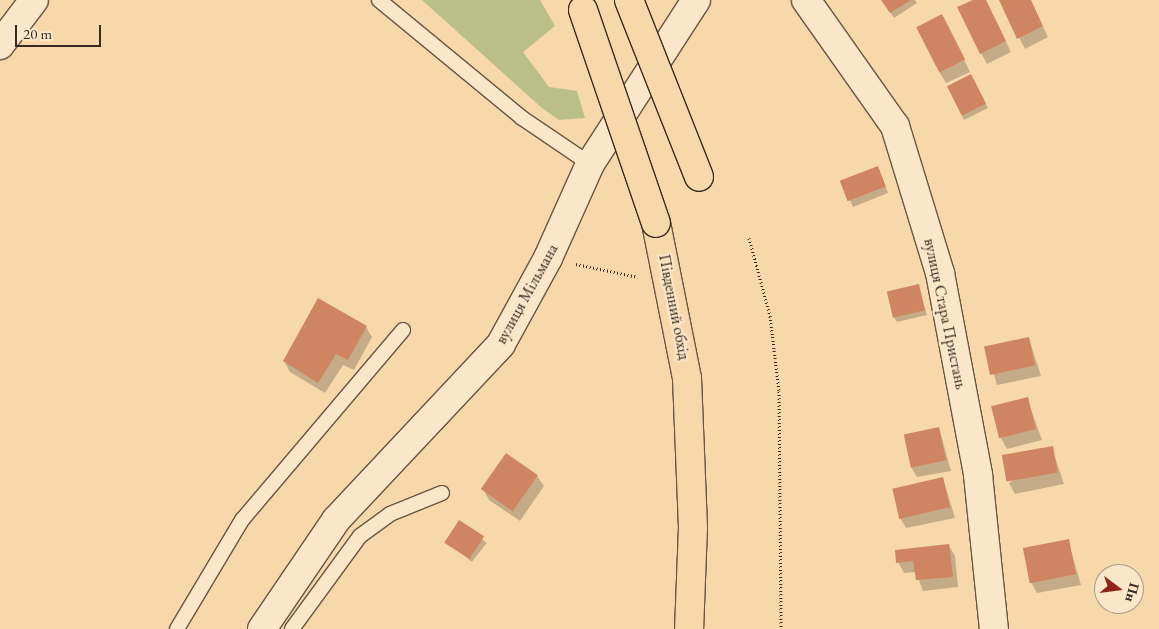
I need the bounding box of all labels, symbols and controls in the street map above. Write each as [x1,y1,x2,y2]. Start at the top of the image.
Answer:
scale bar [18,15,104,47]
text: 20 m [23,24,52,43]
street label: вулиця Стара Пристань [920,237,970,391]
street label: вулиця Мільмана [492,241,562,347]
street label: Південний обхід [654,253,694,361]
north arrow [1094,564,1144,614]
text: Пн [1121,581,1144,604]

